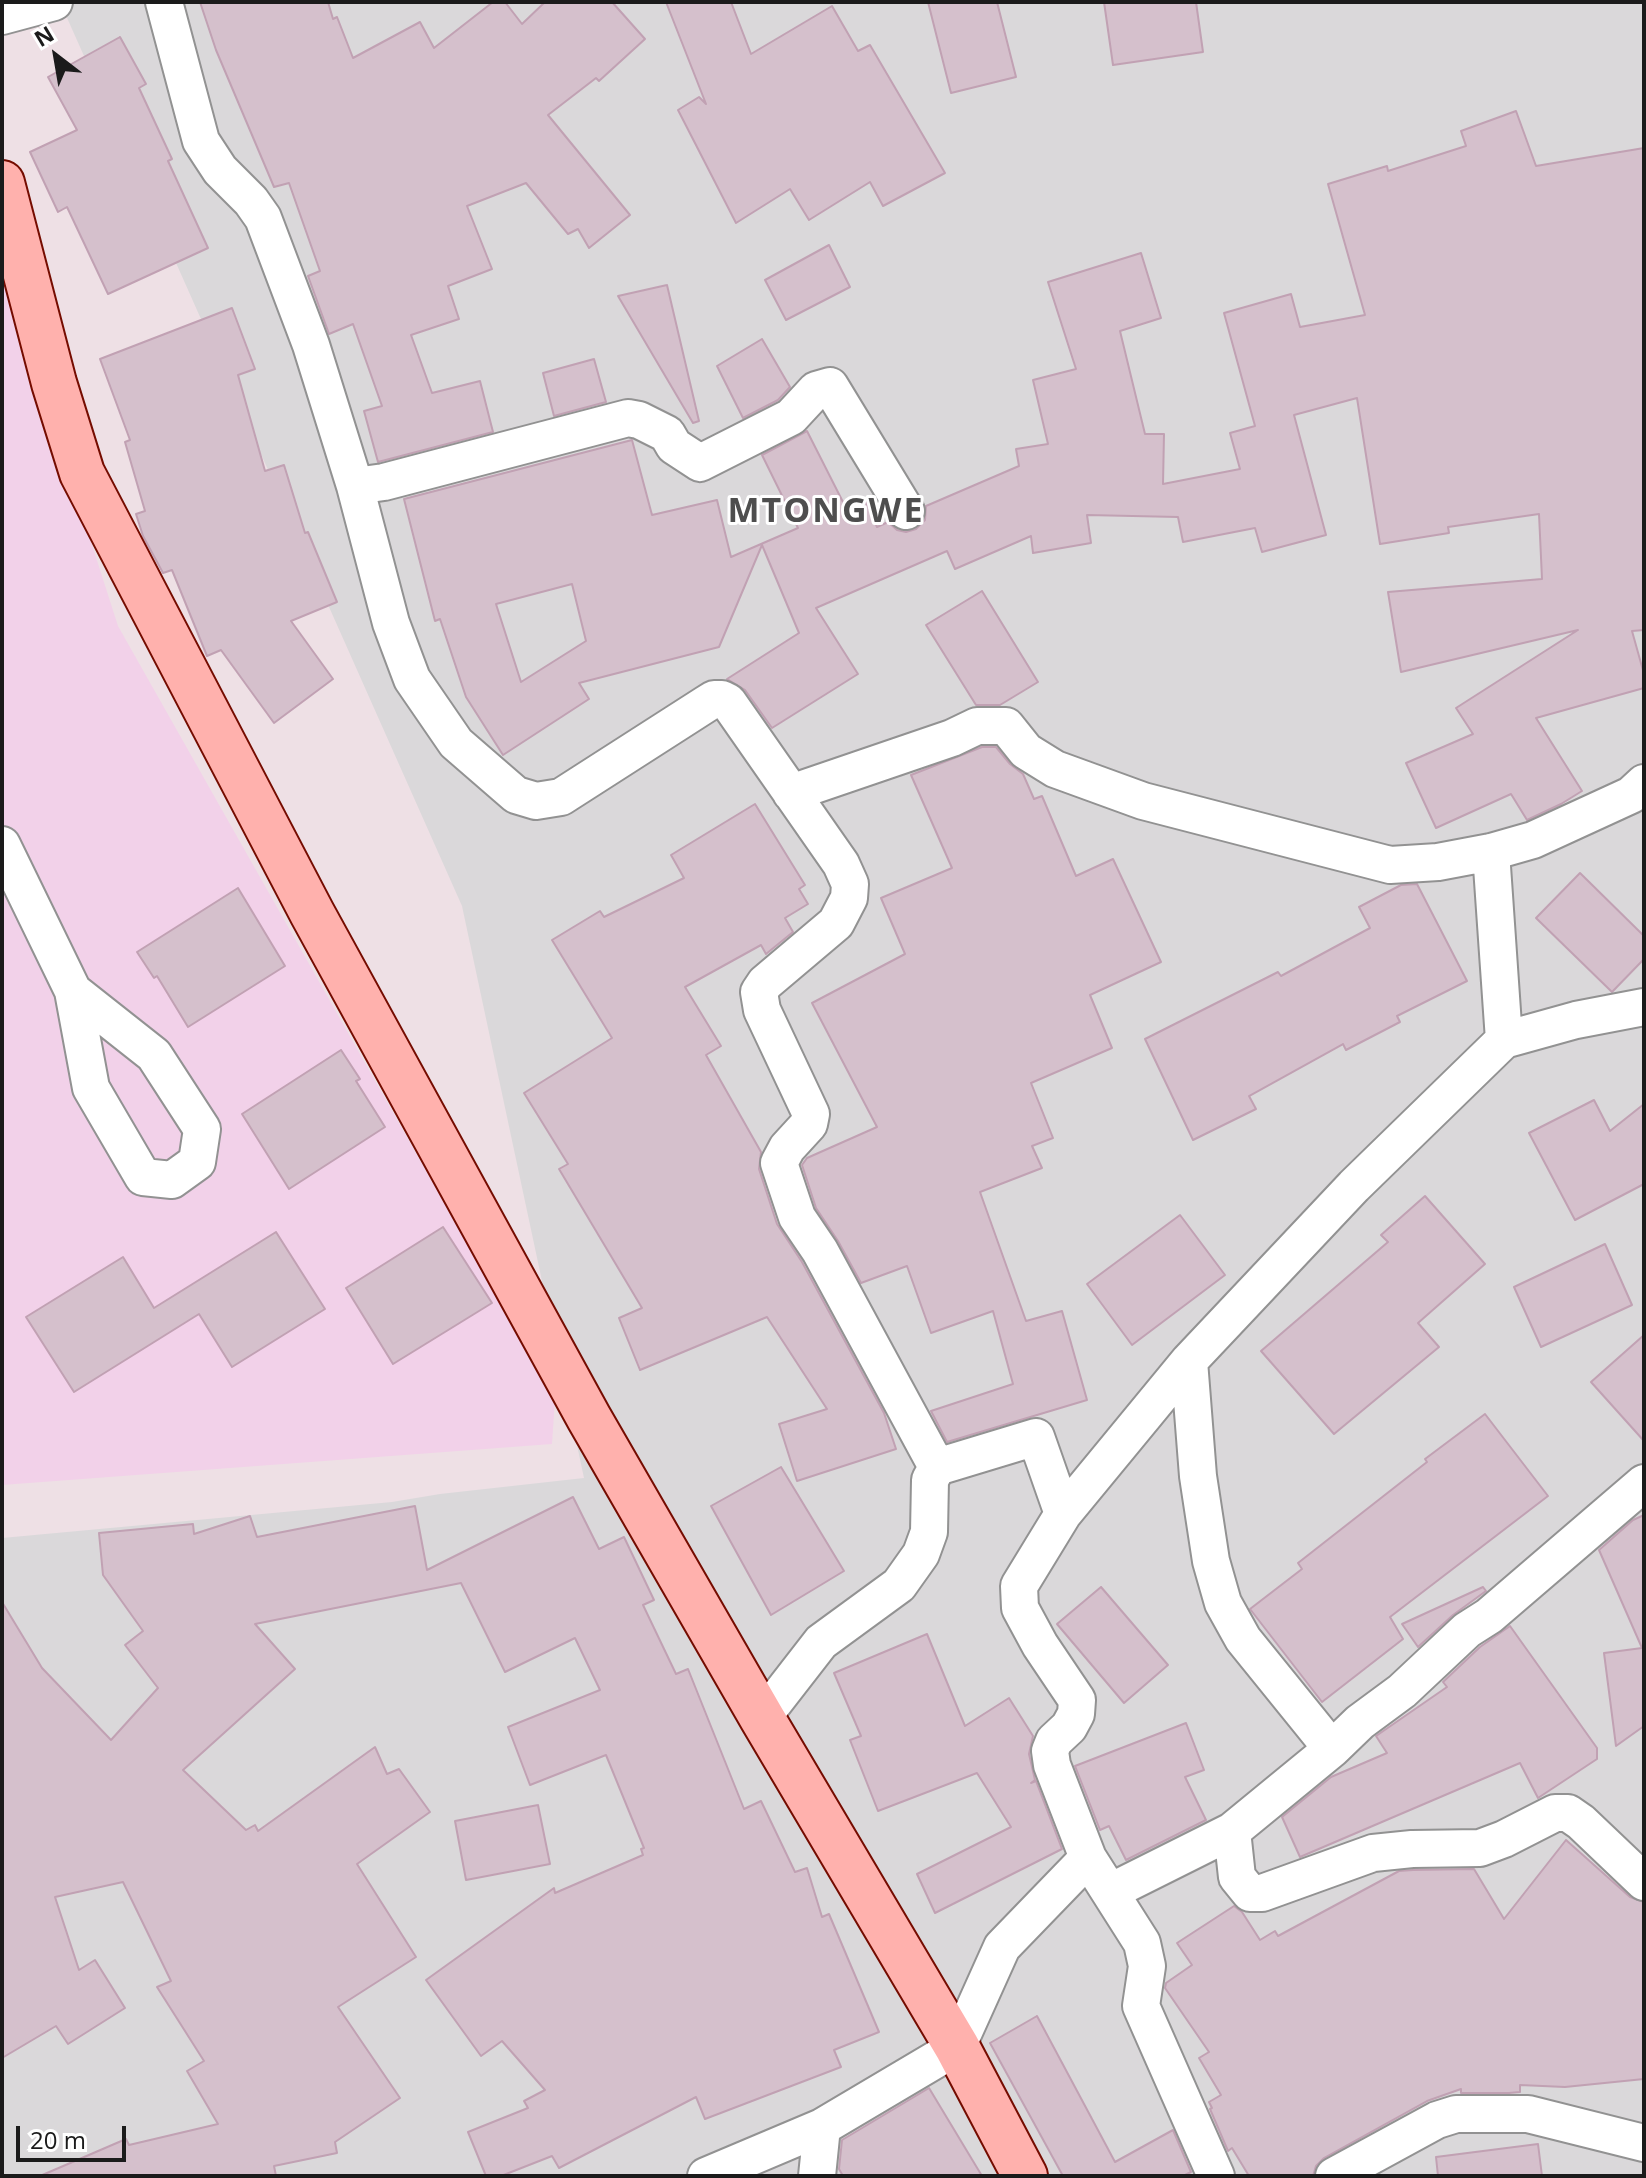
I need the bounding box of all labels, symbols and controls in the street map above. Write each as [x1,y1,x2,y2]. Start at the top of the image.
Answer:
north arrow [16,16,96,96]
text: N [28,18,59,53]
district label: MTONGWE [728,492,924,532]
scale bar [20,2110,130,2160]
text: 20 m [30,2123,86,2156]

